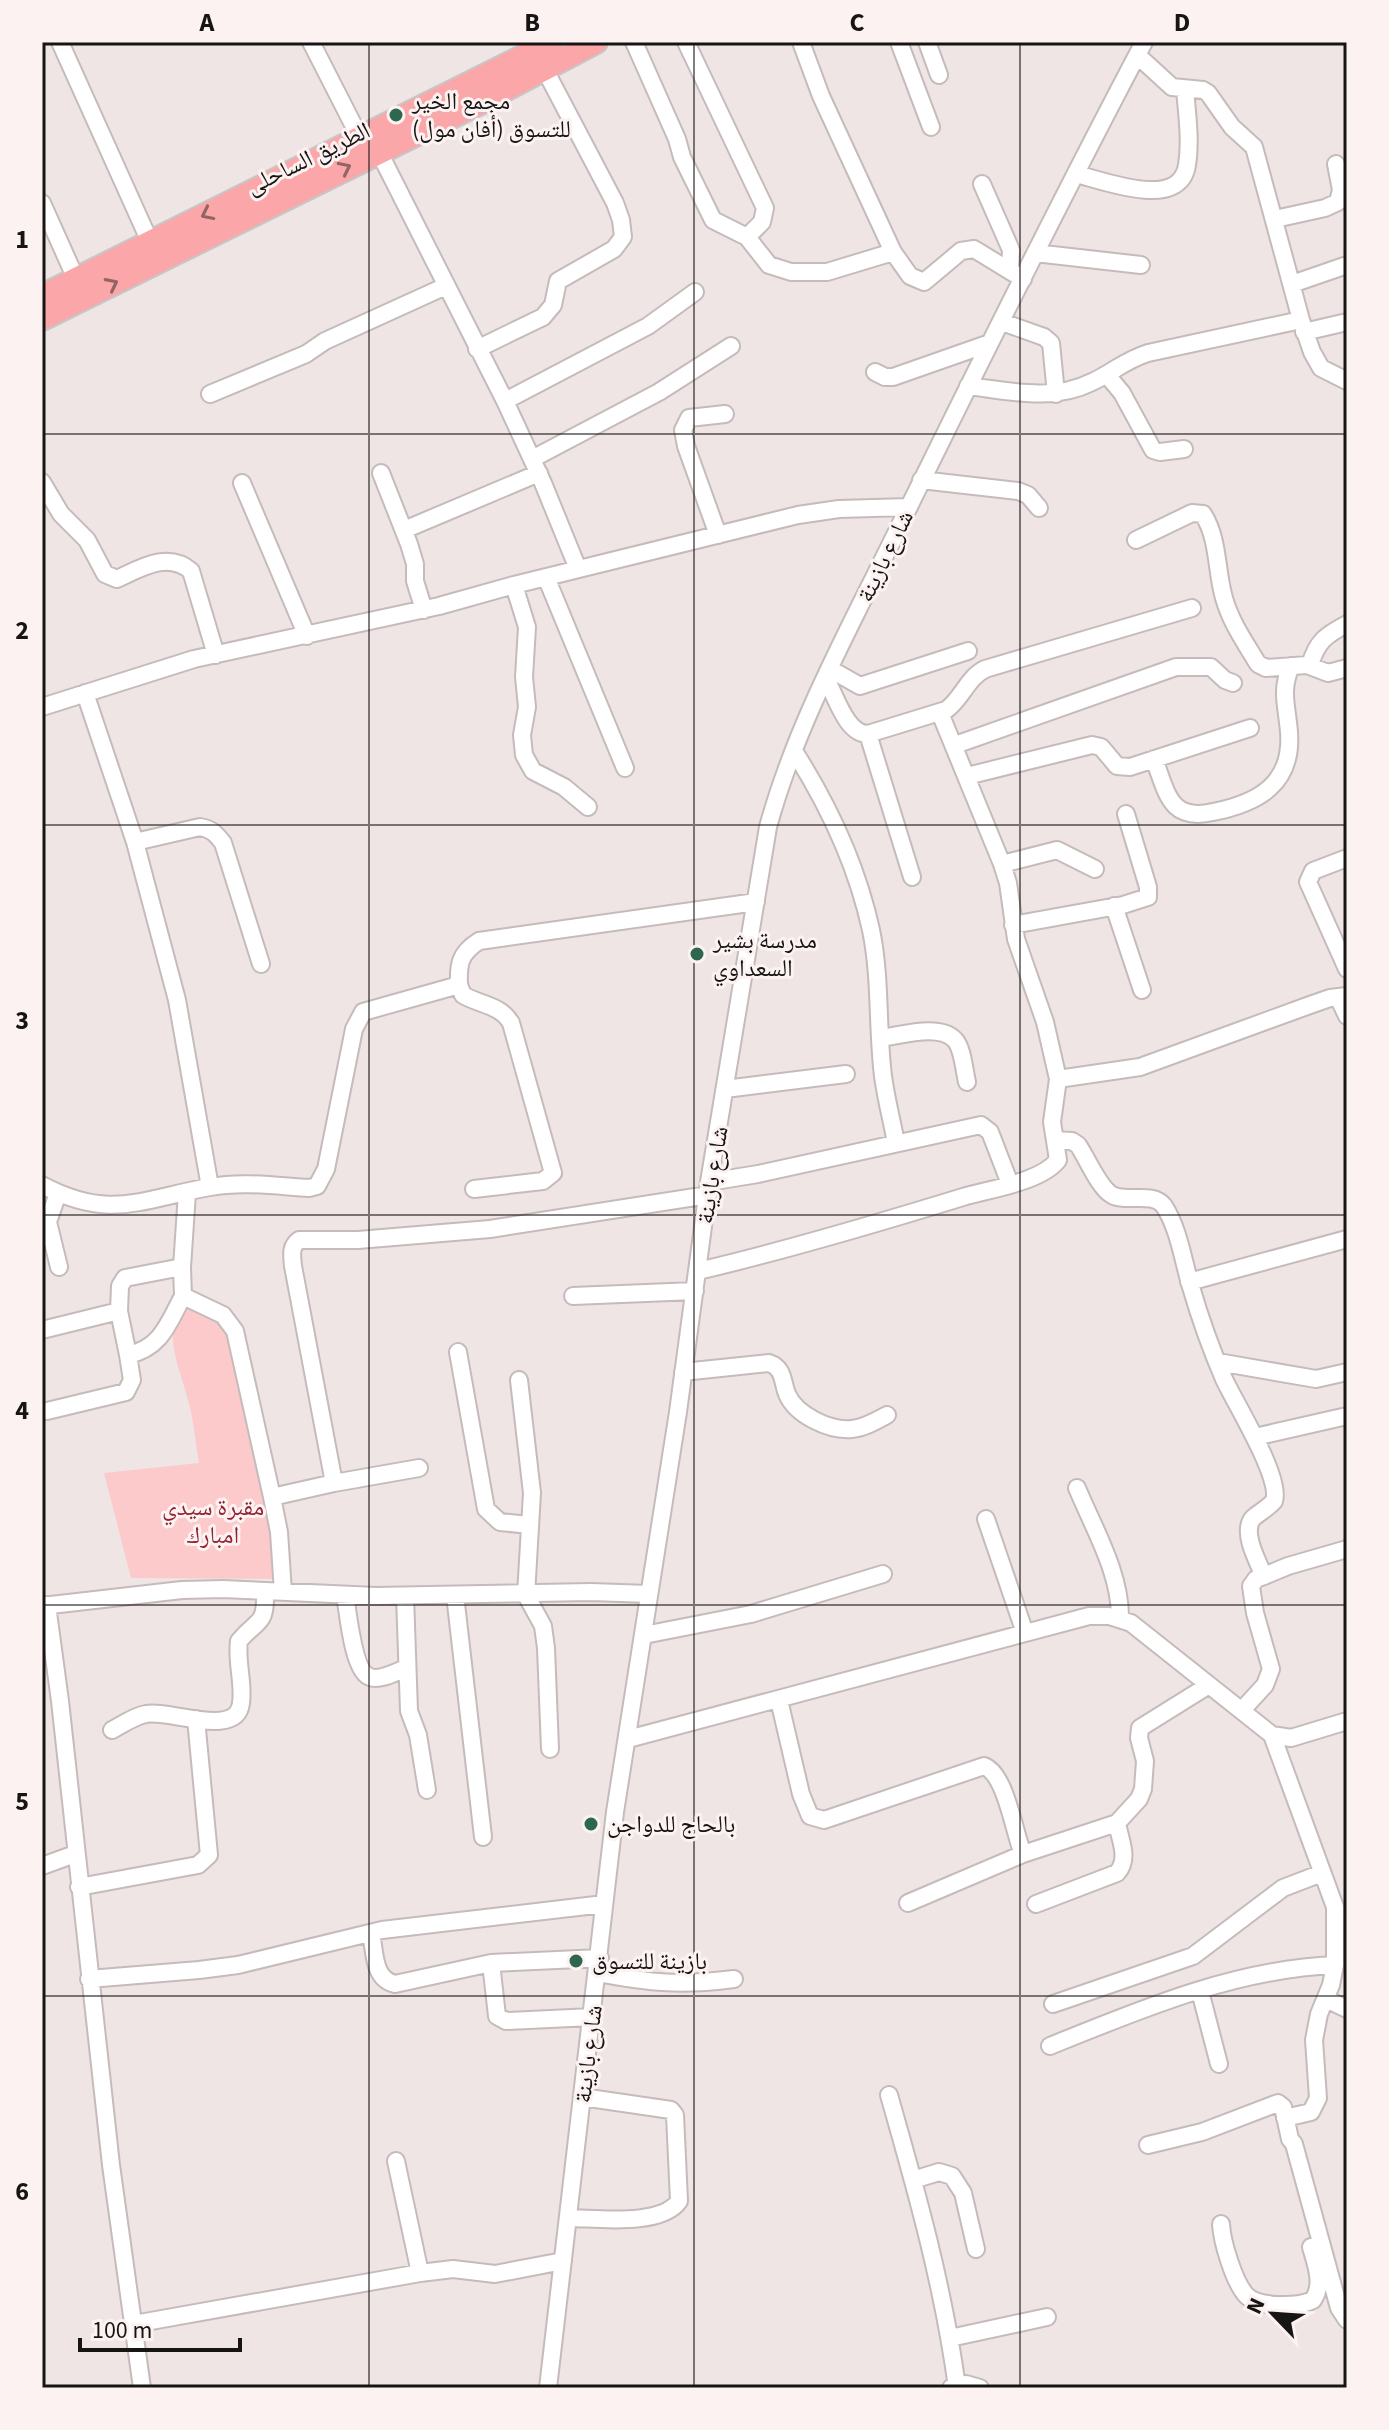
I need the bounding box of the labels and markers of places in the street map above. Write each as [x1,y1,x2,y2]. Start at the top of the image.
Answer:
place label: مجمع الخير للتسوق (أفان مول) [411,84,571,147]
marker: مجمع الخير للتسوق (أفان مول) [387,106,405,124]
place label: مدرسة بشير السعداوي [712,923,817,987]
marker: مدرسة بشير السعداوي [688,945,706,963]
place label: بالحاج للدواجن [607,1807,735,1842]
marker: بالحاج للدواجن [582,1815,600,1833]
place label: بازينة للتسوق [592,1944,707,1979]
marker: بازينة للتسوق [567,1952,585,1970]

